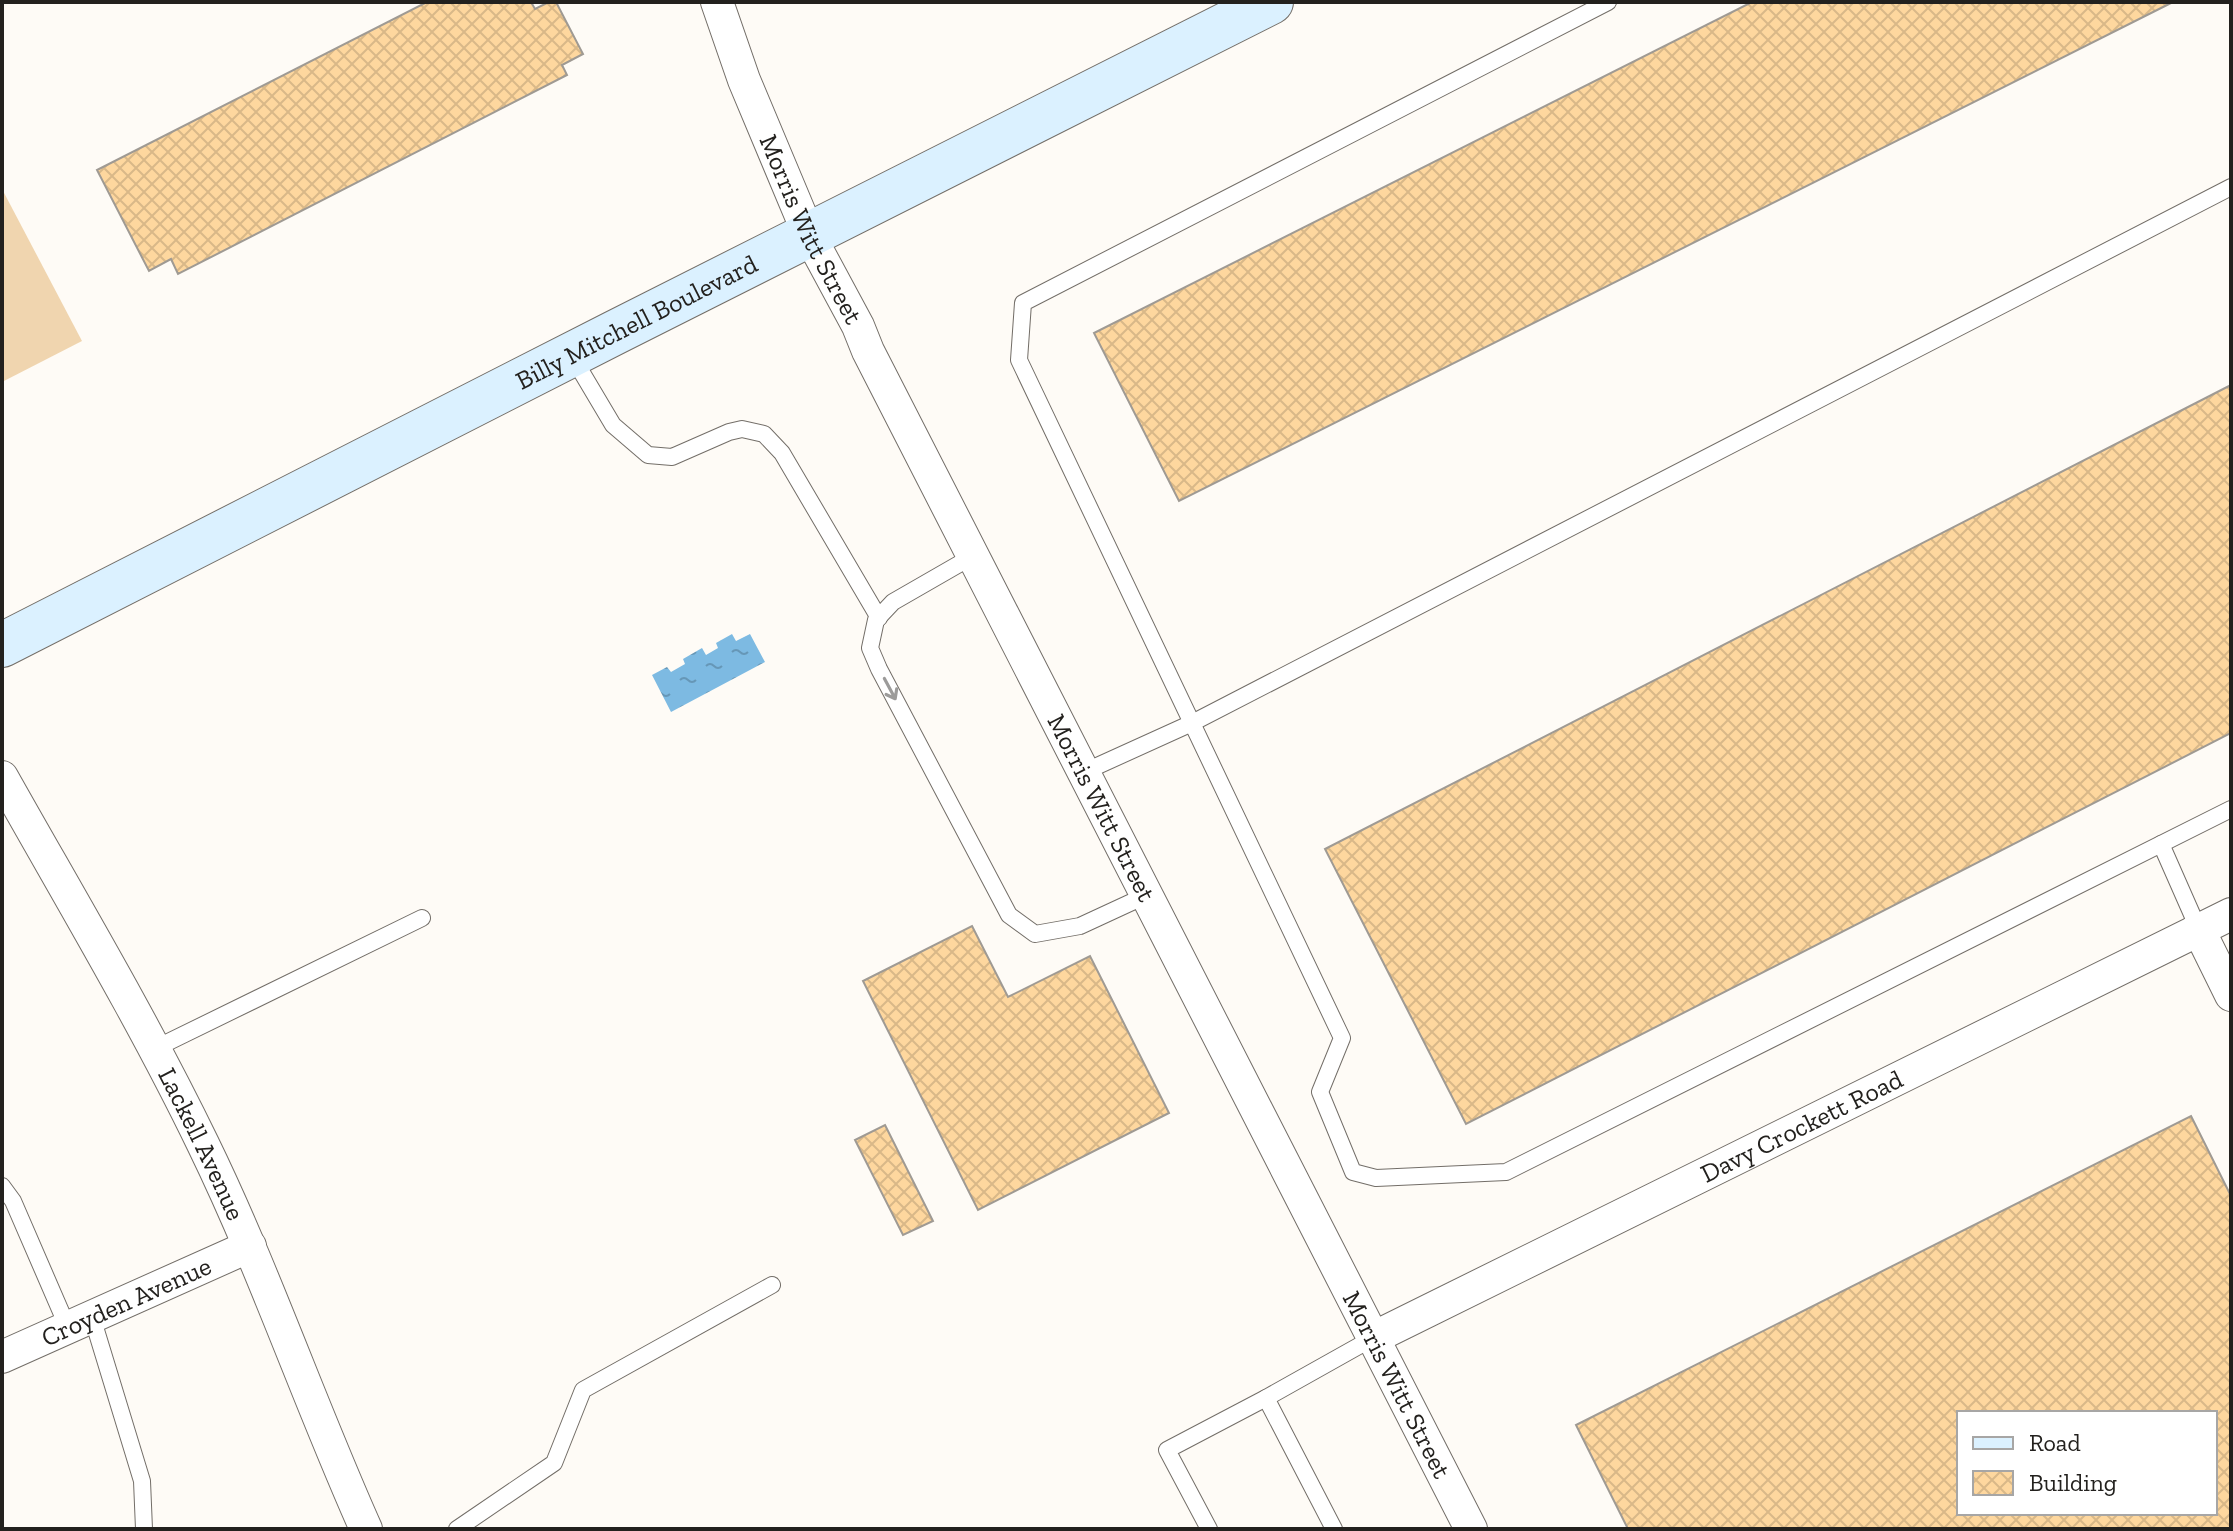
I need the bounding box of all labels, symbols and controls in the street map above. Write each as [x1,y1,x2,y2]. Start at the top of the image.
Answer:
street label: Morris Witt Street [753,129,870,330]
street label: Billy Mitchell Boulevard [510,247,763,396]
one-way arrow [883,677,898,701]
street label: Morris Witt Street [1041,709,1163,907]
street label: Lackell Avenue [151,1062,252,1225]
street label: Davy Crockett Road [1695,1063,1908,1190]
street label: Croyden Avenue [36,1250,216,1353]
street label: Morris Witt Street [1336,1286,1458,1484]
legend [1957,1411,2217,1515]
text: Road [2029,1428,2081,1457]
text: Building [2029,1468,2117,1497]

